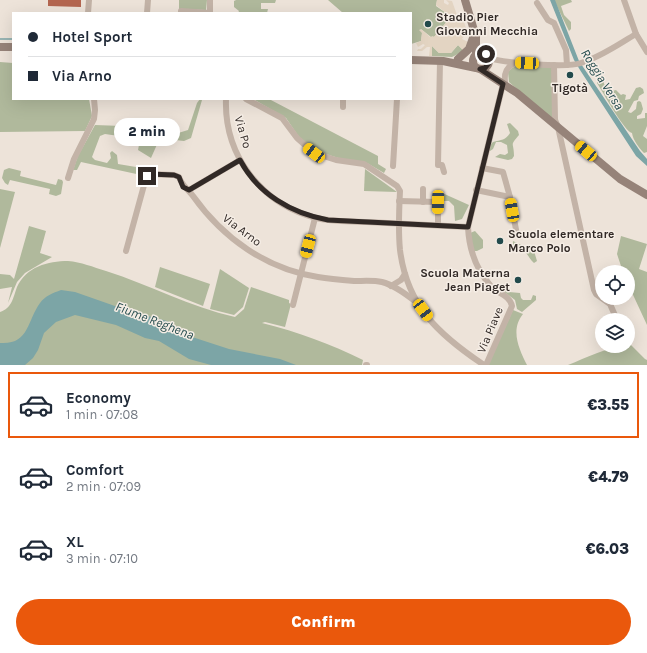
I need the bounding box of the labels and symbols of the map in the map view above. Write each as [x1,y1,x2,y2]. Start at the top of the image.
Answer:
place label: Stadio Pier Giovanni Mecchia [436,10,538,38]
marker: Stadio Pier Giovanni Mecchia [423,19,433,29]
route start [477,45,495,63]
water label: Roggia Versa [578,46,627,113]
car [515,56,539,70]
marker: Tigotà [565,70,575,80]
place label: Tigotà [552,81,588,95]
street label: Via Po [232,114,254,150]
callout: 2 min [114,118,180,146]
car [573,139,599,163]
car [301,141,327,165]
route end [138,167,156,185]
car [432,190,444,214]
car [504,197,520,223]
street label: Via Arno [220,211,264,249]
place label: Scuola elementare Marco Polo [508,227,614,255]
car [299,233,317,259]
marker: Scuola elementare Marco Polo [495,236,505,246]
place label: Scuola Materna Jean Piaget [420,266,510,294]
marker: Scuola Materna Jean Piaget [513,275,523,285]
car [411,297,435,323]
water label: Fiume Reghena [113,299,197,342]
street label: Via Piave [474,305,506,355]

